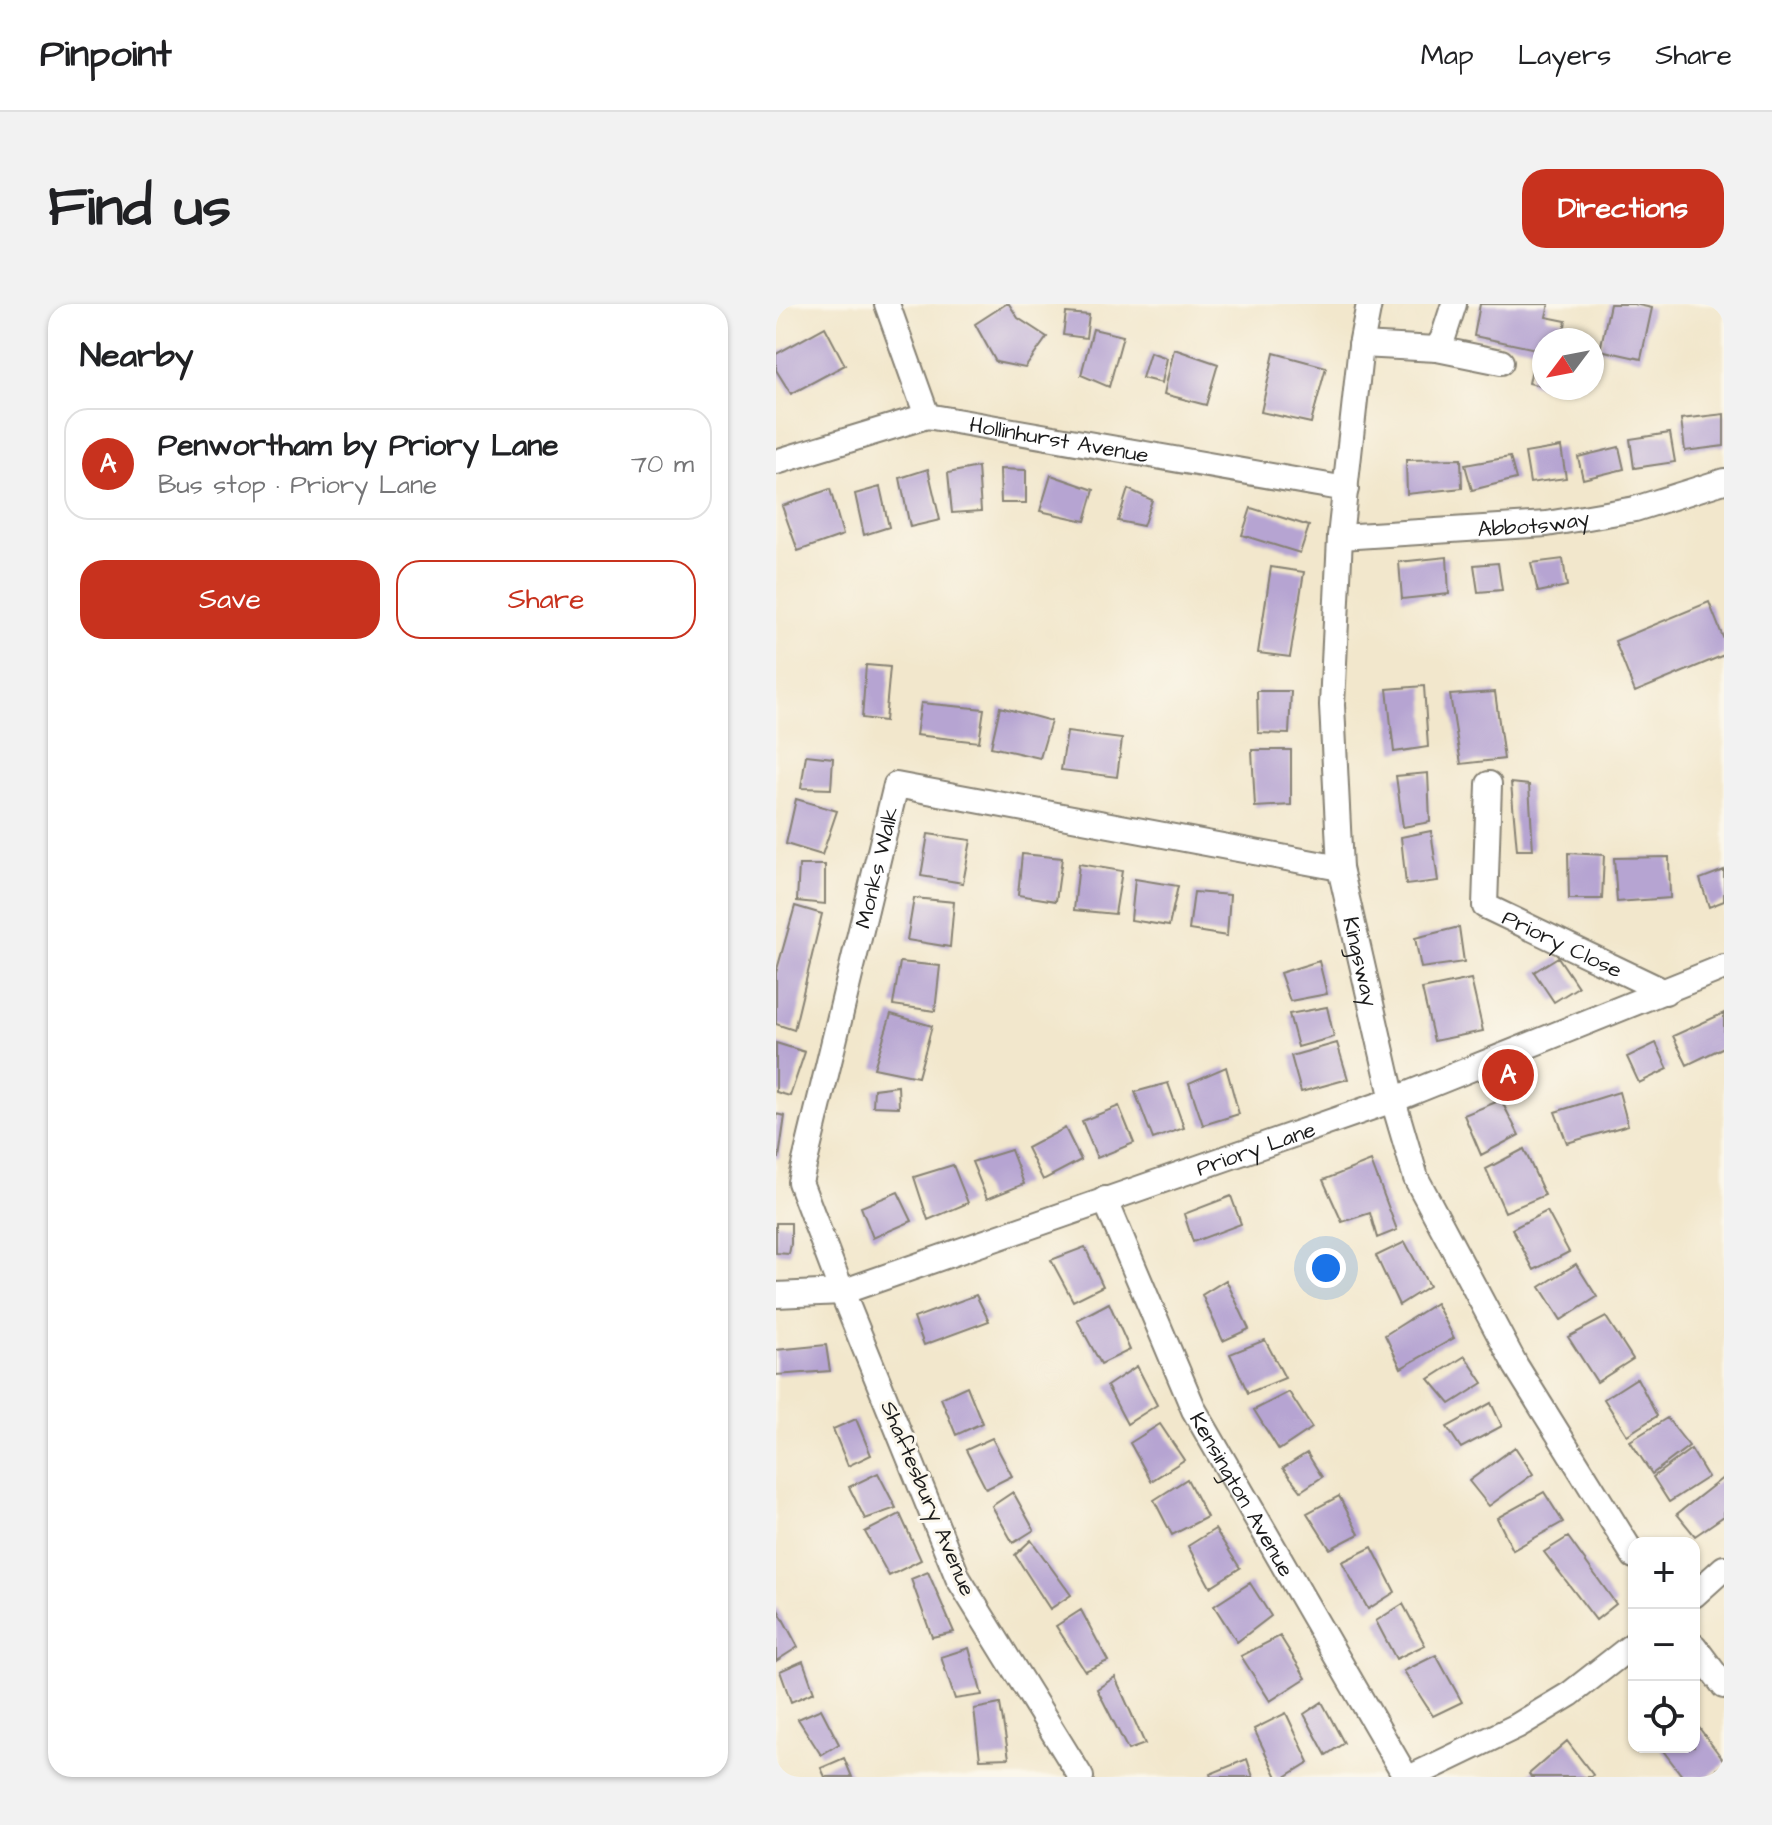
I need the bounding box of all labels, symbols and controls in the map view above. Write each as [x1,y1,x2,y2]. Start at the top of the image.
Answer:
text: Pinpoint [40,29,172,81]
text: Map [1421,36,1474,75]
text: Layers [1518,36,1611,75]
text: Share [1655,36,1732,75]
text: Find us [48,169,231,247]
button: Directions [1522,169,1724,248]
north arrow [1532,328,1604,400]
text: Nearby [80,332,194,380]
street label: Hollinhurst Avenue [967,410,1151,471]
text: Penwortham by Priory Lane [158,425,558,467]
text: A [100,446,116,482]
text: 70 m [631,446,694,482]
text: Bus stop · Priory Lane [158,467,437,503]
street label: Abbotsway [1477,503,1592,545]
button: Save [80,560,380,639]
button: Share [396,560,696,639]
street label: Monks Walk [848,803,907,932]
street label: Priory Close [1497,903,1627,986]
street label: Kingsway [1335,914,1385,1010]
pin: A [1482,1045,1534,1105]
street label: Priory Lane [1192,1114,1320,1184]
your location [1306,1248,1346,1288]
street label: Shaftesbury Avenue [872,1396,983,1601]
street label: Kensington Avenue [1181,1407,1301,1583]
map controls [1628,1537,1700,1753]
button: + [1628,1537,1700,1609]
button: − [1628,1609,1700,1681]
button: locate [1628,1681,1700,1753]

